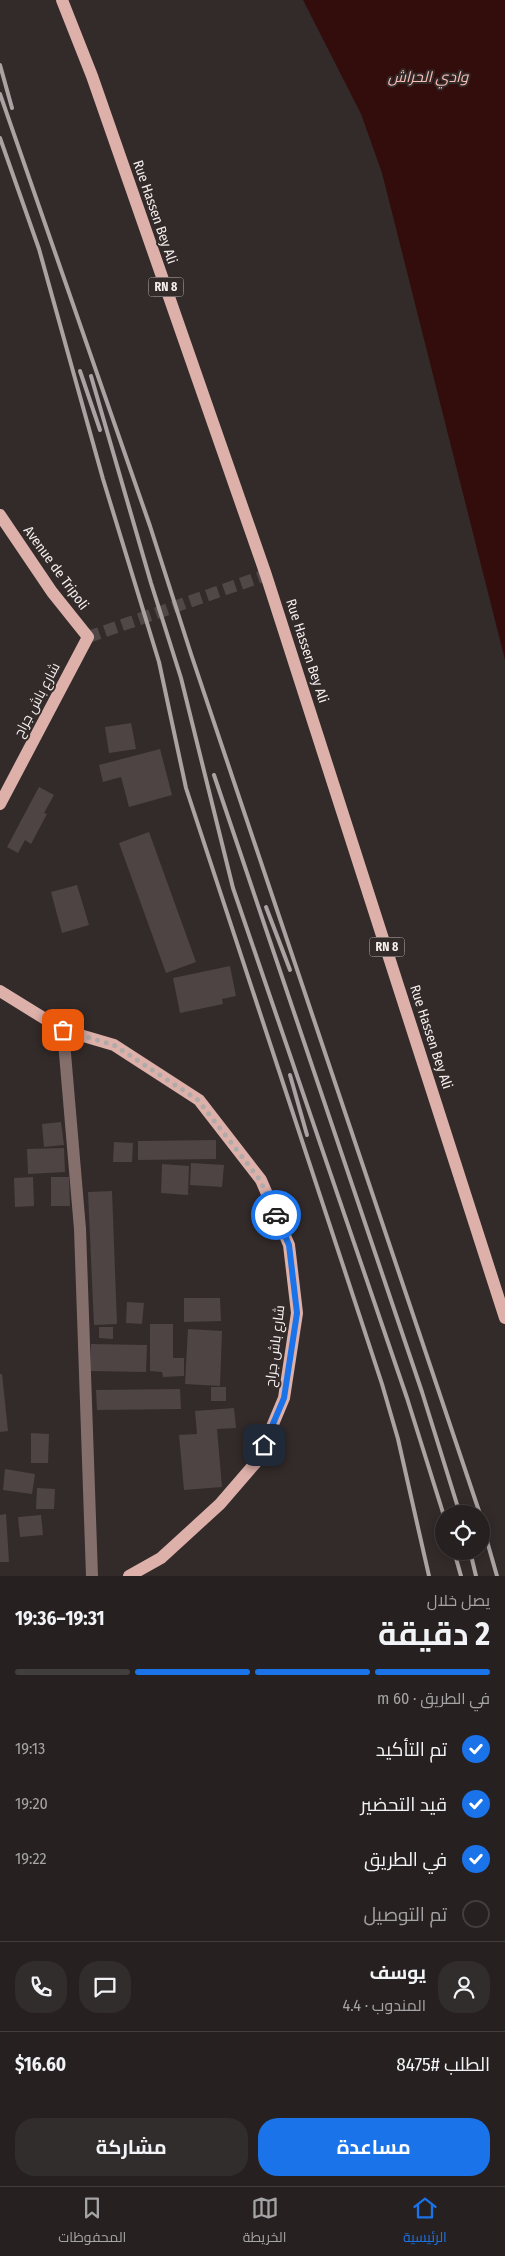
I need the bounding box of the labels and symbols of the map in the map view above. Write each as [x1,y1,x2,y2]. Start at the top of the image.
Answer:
water label: وادي الحراش [388,68,469,89]
street label: Rue Hassen Bey Ali [129,158,181,266]
road number: RN 8 [148,278,184,296]
street label: Avenue de Tripoli [20,523,92,613]
street label: Rue Hassen Bey Ali [282,597,332,705]
street label: شارع باش جراح [10,660,64,740]
road number: RN 8 [370,938,404,956]
street label: Rue Hassen Bey Ali [406,983,456,1091]
pin [42,1009,84,1051]
courier [251,1190,301,1240]
street label: شارع باش جراح [262,1304,288,1388]
pin [243,1424,285,1466]

